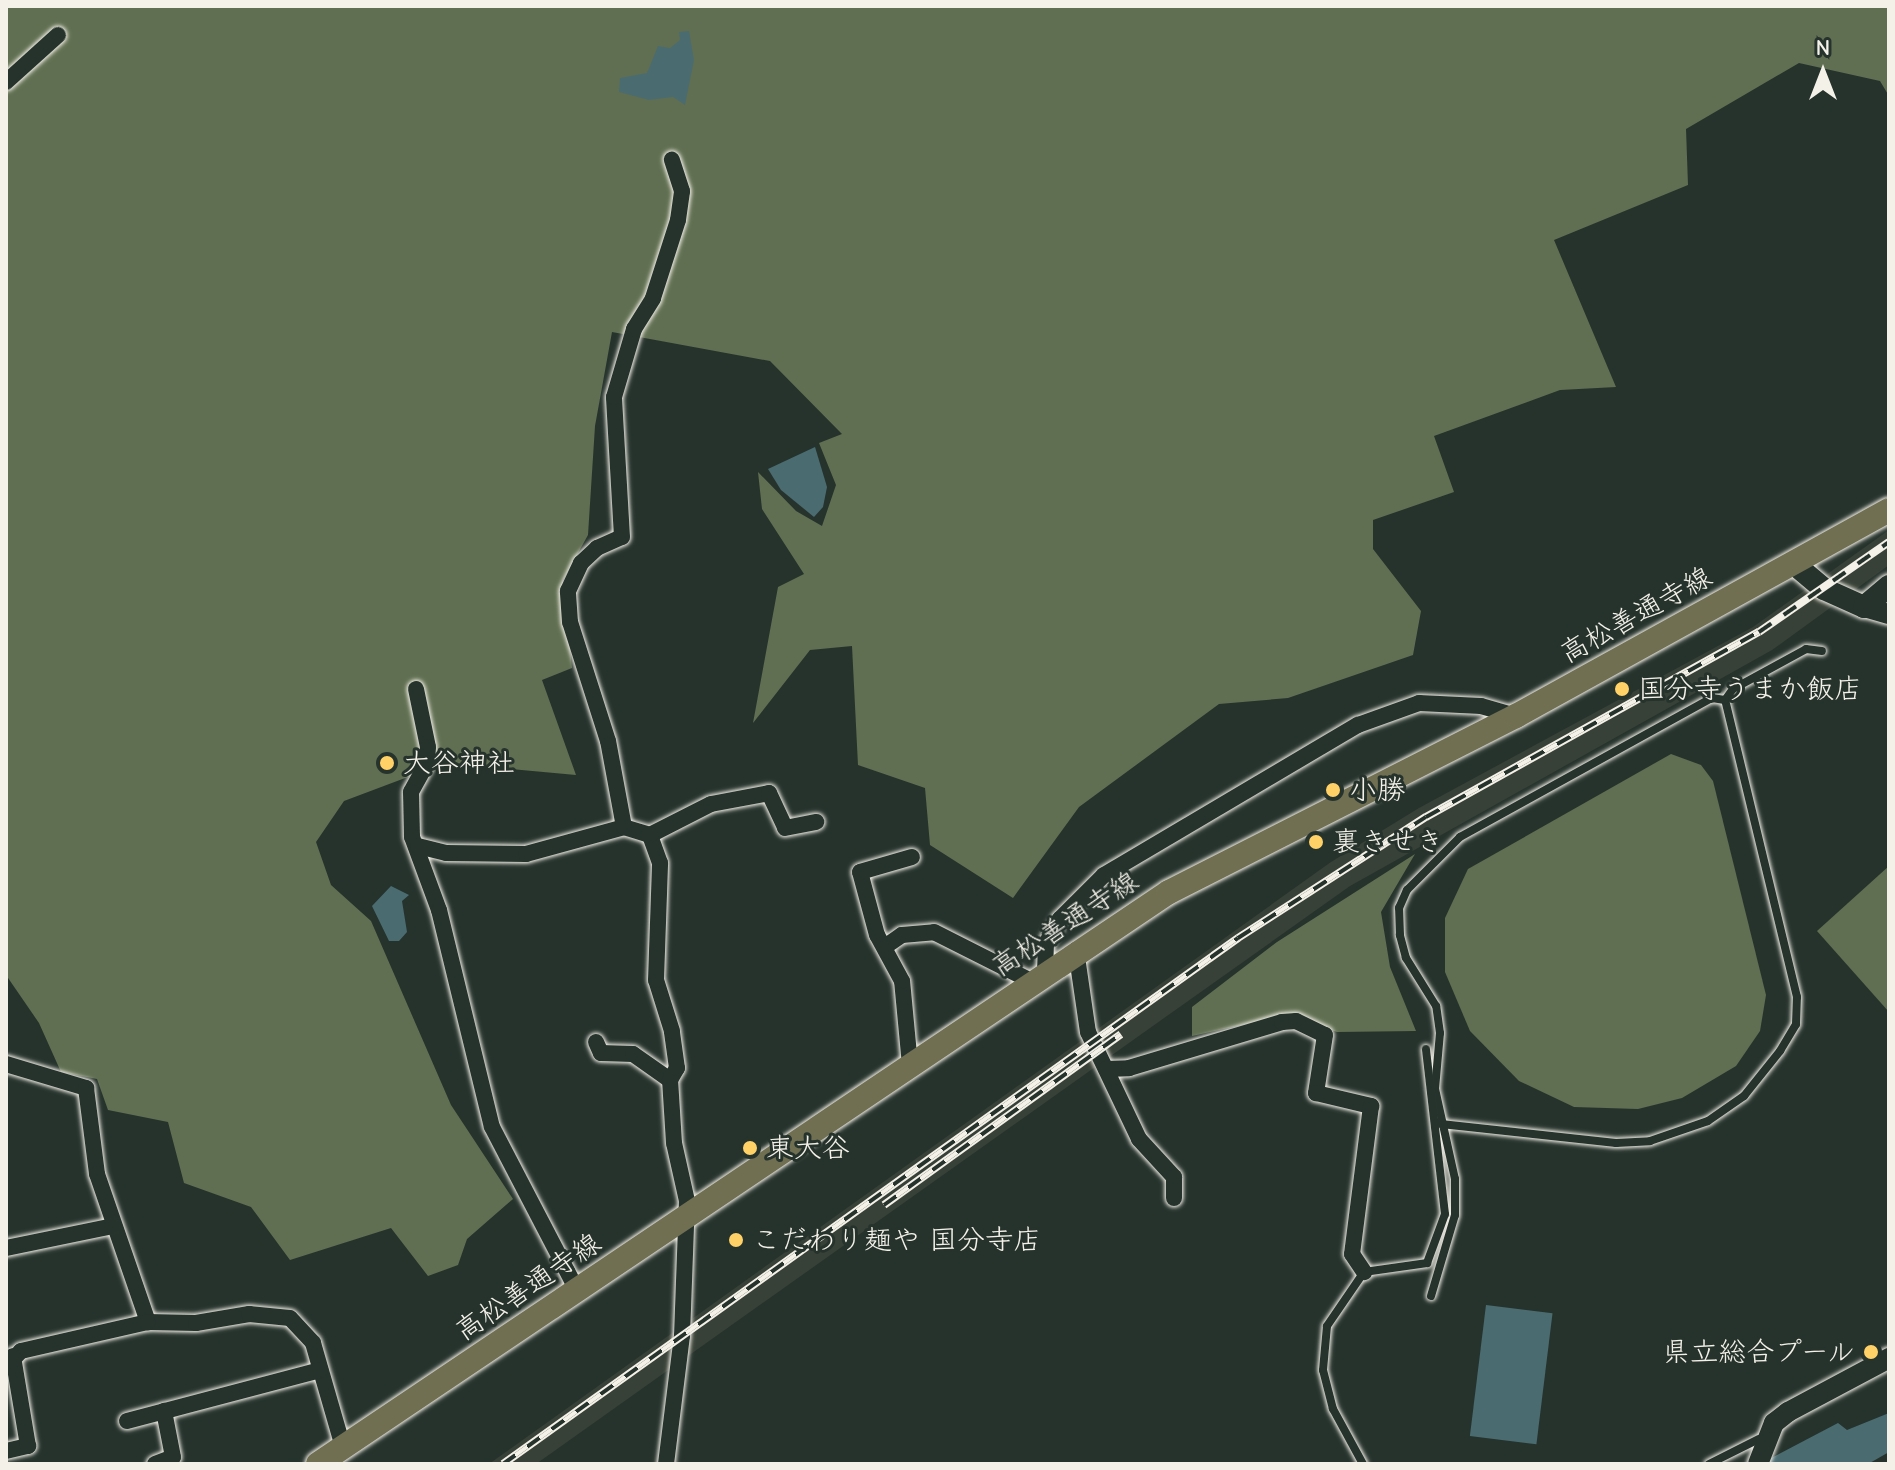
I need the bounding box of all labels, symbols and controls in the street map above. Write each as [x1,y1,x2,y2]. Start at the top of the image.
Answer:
north arrow [1783,32,1863,112]
text: N [1816,35,1830,61]
street label: 高松善通寺線 [1554,560,1718,670]
place label: 国分寺うまか飯店 [1638,672,1862,706]
marker: 国分寺うまか飯店 [1613,680,1631,698]
place label: 大谷神社 [403,746,515,780]
marker: 大谷神社 [378,754,396,772]
place label: 小勝 [1349,773,1405,807]
marker: 小勝 [1324,781,1342,799]
place label: 裏きせき [1332,825,1444,859]
marker: 裏きせき [1307,833,1325,851]
street label: 高松善通寺線 [985,864,1145,984]
place label: 東大谷 [766,1131,850,1165]
marker: 東大谷 [741,1139,759,1157]
place label: こだわり麺や 国分寺店 [752,1223,1041,1257]
street label: 高松善通寺線 [449,1226,607,1348]
marker: こだわり麺や 国分寺店 [727,1231,745,1249]
place label: 県立総合プール [1661,1335,1855,1369]
marker: 県立総合プール [1862,1343,1880,1361]

